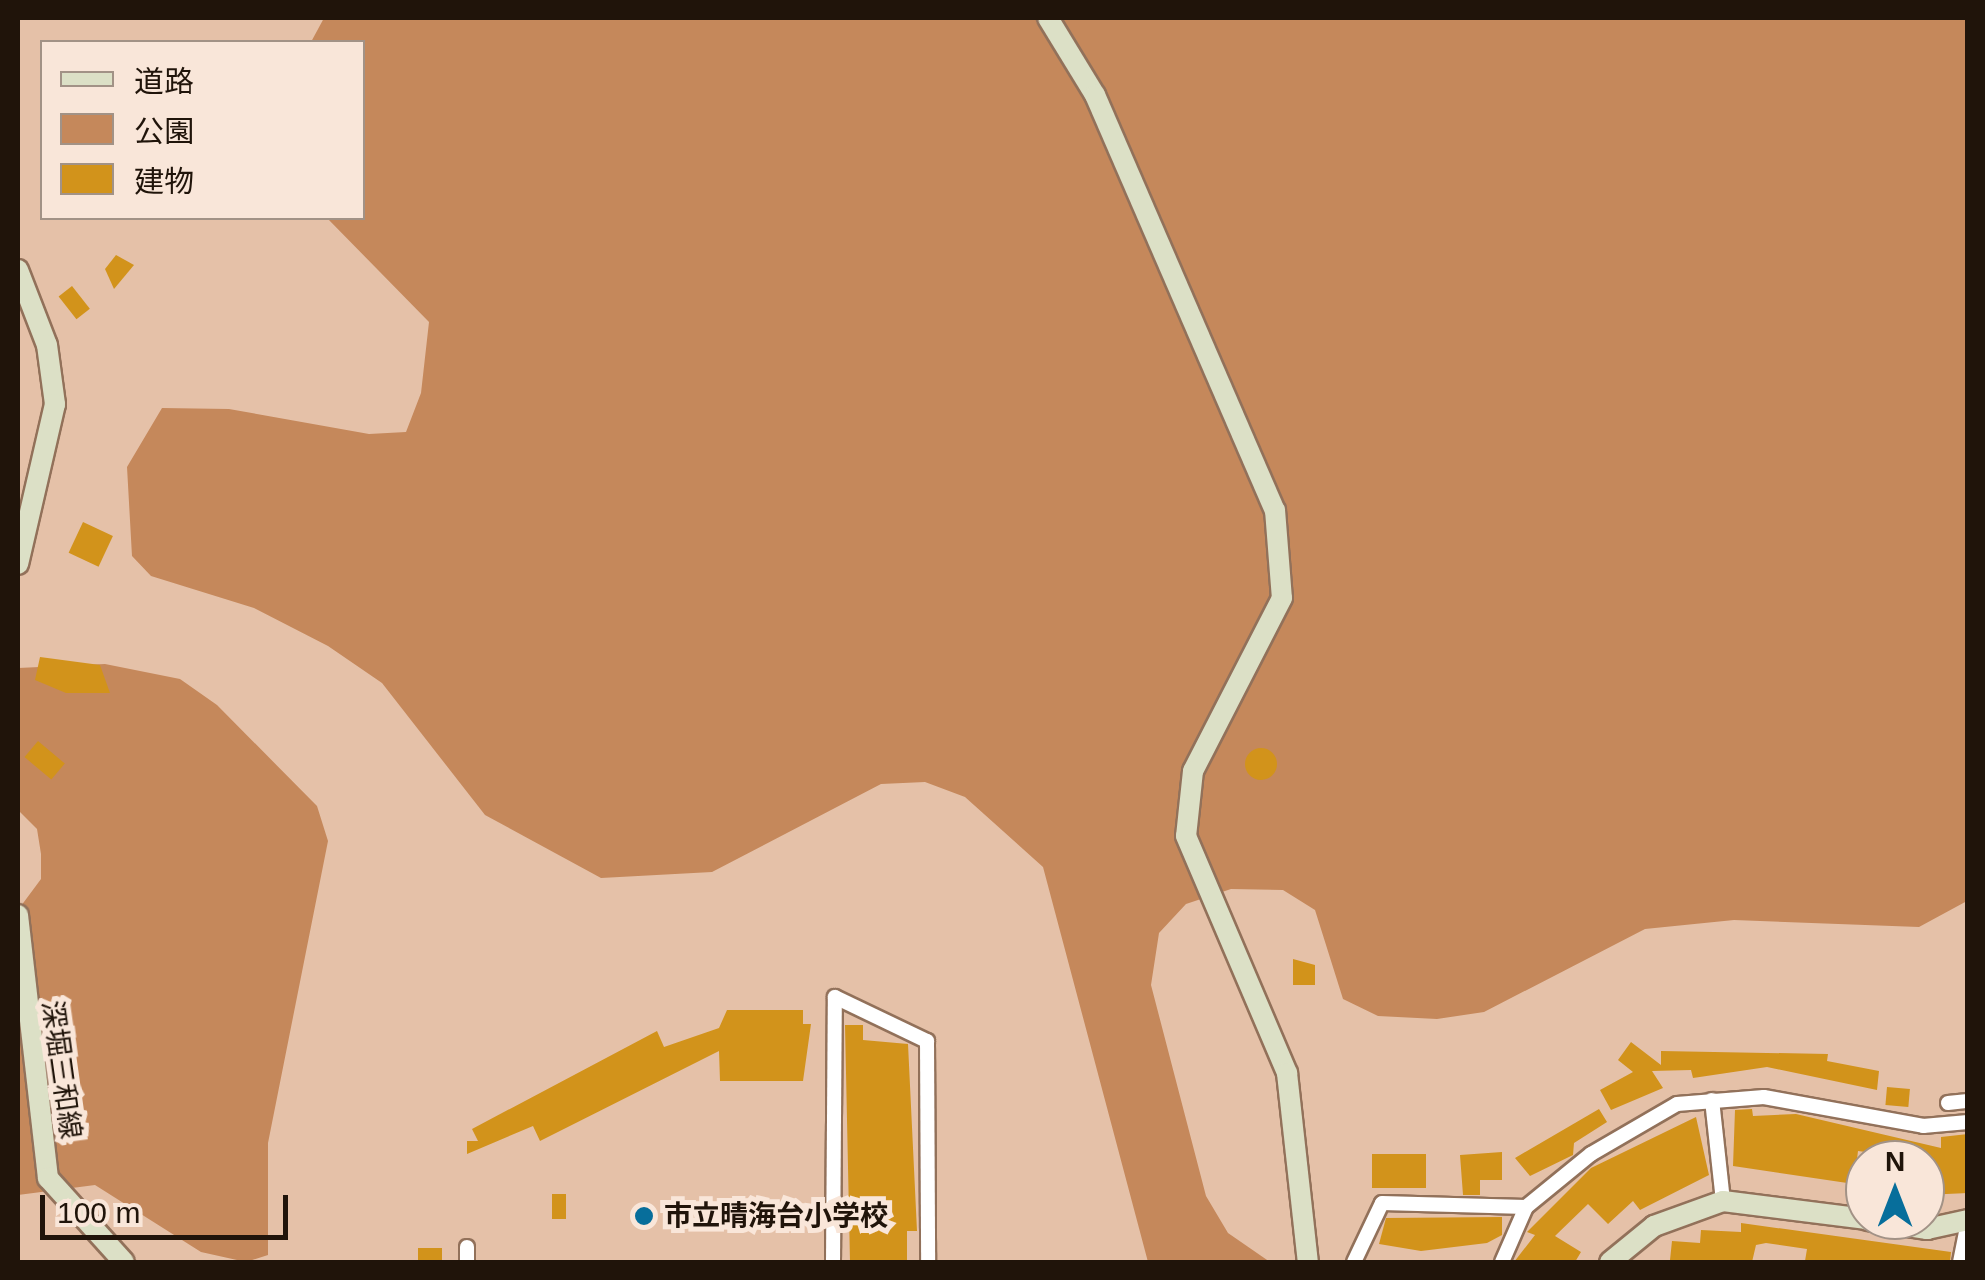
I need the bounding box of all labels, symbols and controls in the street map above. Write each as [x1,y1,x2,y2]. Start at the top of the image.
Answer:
legend [40,40,365,220]
text: 道路 [134,65,194,98]
text: 公園 [134,115,194,148]
text: 建物 [134,165,194,198]
street label: 深堀三和線 [35,998,87,1142]
north arrow [1845,1140,1945,1240]
text: N [1885,1146,1905,1177]
scale bar [45,1175,292,1237]
text: 100 m [57,1196,140,1229]
place label: 市立晴海台小学校 [664,1199,888,1233]
marker: 市立晴海台小学校 [633,1205,655,1227]

